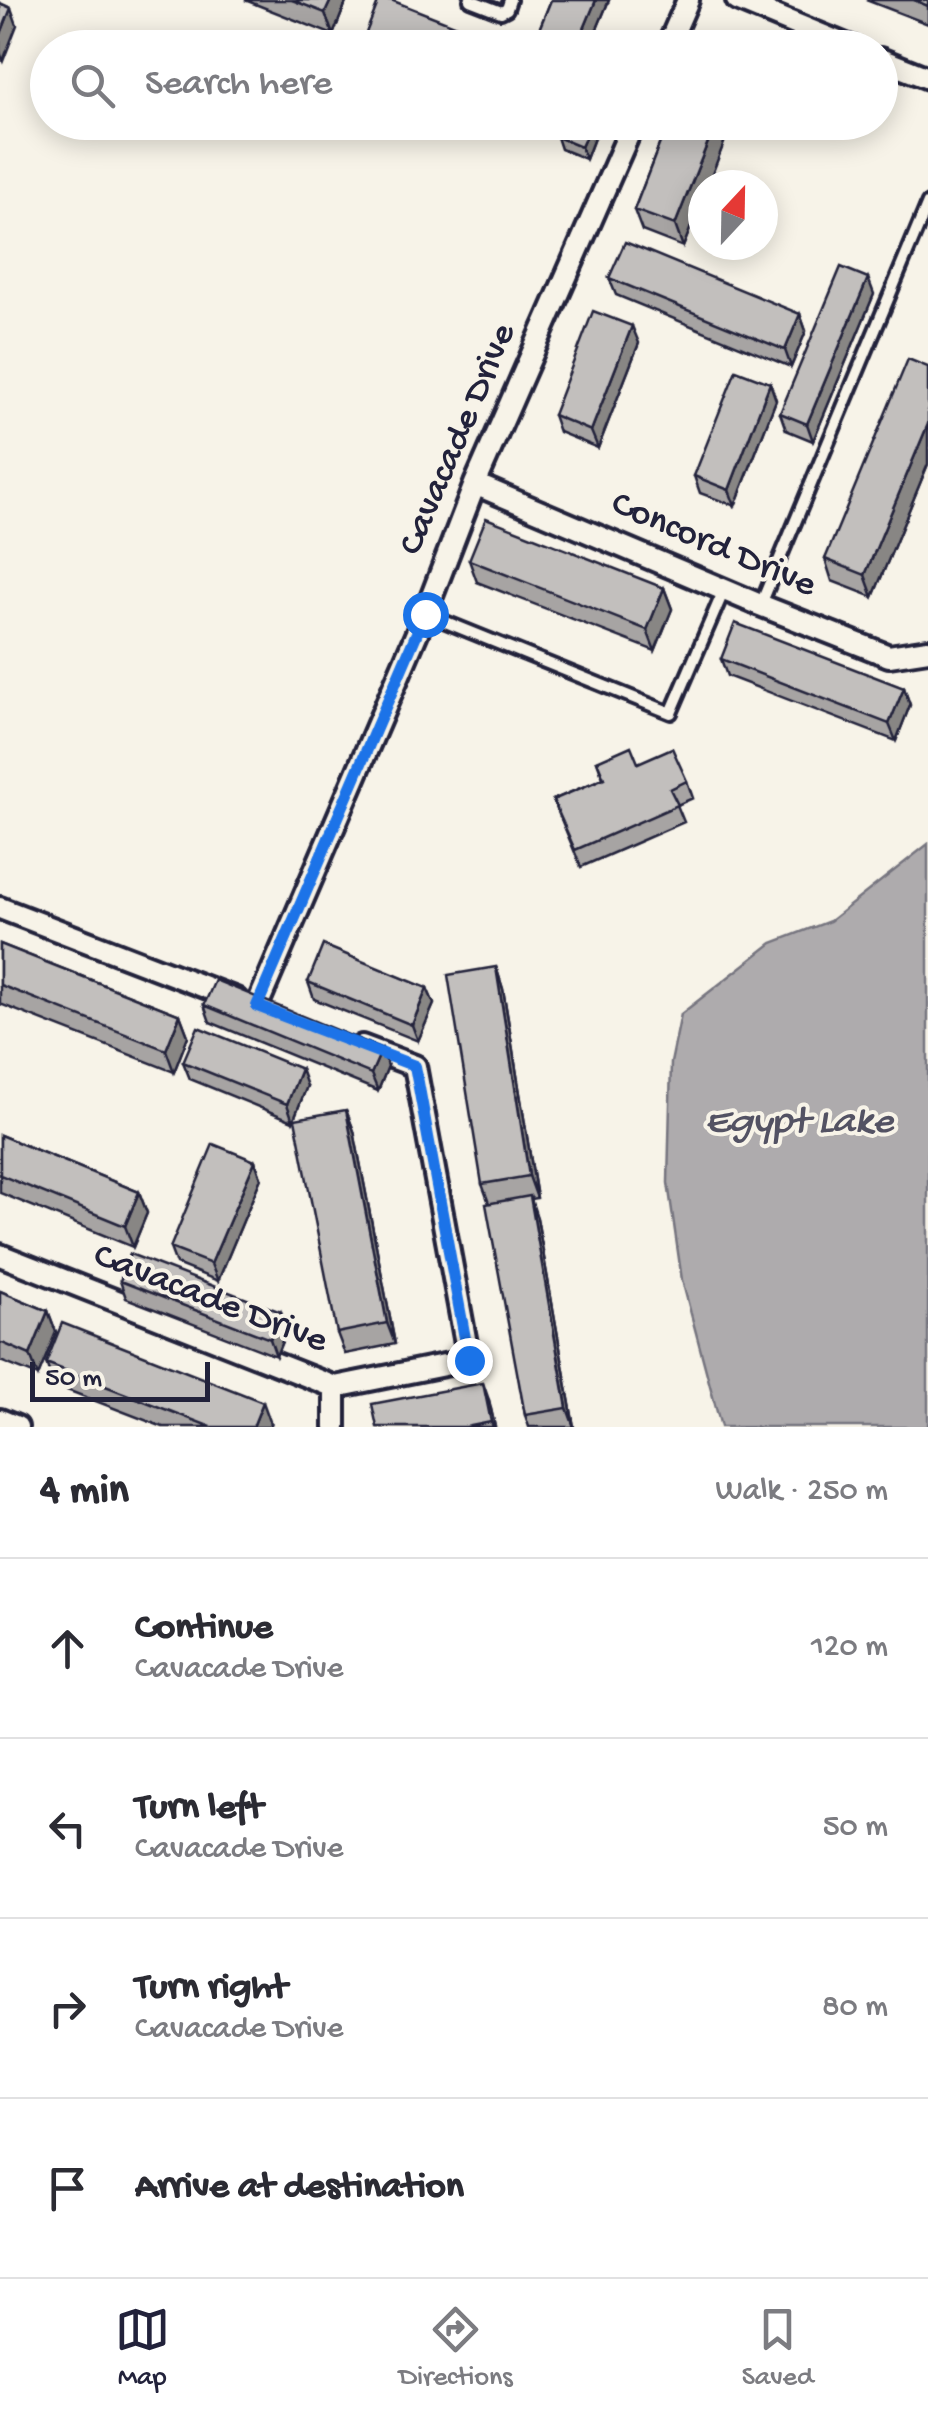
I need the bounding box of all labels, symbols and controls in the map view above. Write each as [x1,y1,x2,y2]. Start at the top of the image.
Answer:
search box [30,30,898,140]
icon: search [65,58,120,113]
text: Search here [145,63,332,107]
north arrow [688,170,778,260]
street label: Cavacade Drive [390,317,528,562]
street label: Concord Drive [604,483,823,609]
route start [403,592,449,638]
water label: Egypt Lake [705,1100,894,1147]
street label: Cavacade Drive [87,1235,334,1365]
route end [447,1338,493,1384]
scale bar [30,1357,210,1402]
text: 50 m [45,1363,102,1396]
text: 4 min [40,1468,129,1517]
text: Walk · 250 m [716,1473,888,1511]
text: Continue [135,1607,273,1651]
icon: ahead [40,1621,95,1676]
text: 120 m [811,1629,888,1667]
text: Cavacade Drive [135,1651,343,1689]
text: Turn left [135,1787,263,1831]
icon: left [40,1801,95,1856]
text: 50 m [823,1809,888,1847]
text: Cavacade Drive [135,1831,343,1869]
text: Turn right [135,1967,287,2011]
icon: right [40,1981,95,2036]
text: 80 m [822,1989,888,2027]
text: Cavacade Drive [135,2011,343,2049]
icon: arrive [40,2161,95,2216]
text: Arrive at destination [135,2166,464,2210]
tab: Map [115,2302,170,2395]
tab: Directions [399,2302,513,2395]
tab: Saved [742,2302,813,2395]

